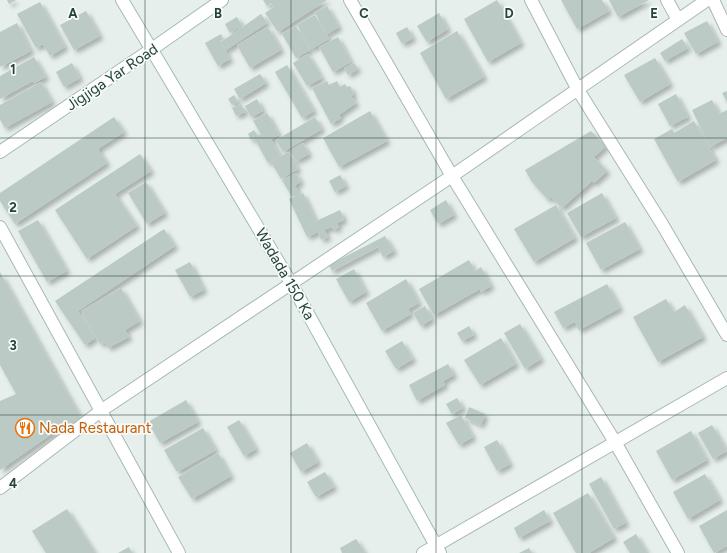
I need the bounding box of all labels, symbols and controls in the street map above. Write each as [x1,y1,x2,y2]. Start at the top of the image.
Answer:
text: A [68,6,78,21]
text: B [214,6,222,21]
text: C [359,6,369,21]
text: D [504,6,514,21]
text: E [650,6,658,21]
street label: Jigjiga Yar Road [63,40,161,114]
text: 1 [10,62,16,77]
text: 2 [9,200,17,215]
street label: Wadada 150 Ka [251,225,319,323]
text: 3 [9,338,17,353]
restaurant icon: Nada Restaurant [14,417,36,439]
place label: Nada Restaurant [39,419,152,437]
text: 4 [9,476,17,491]

